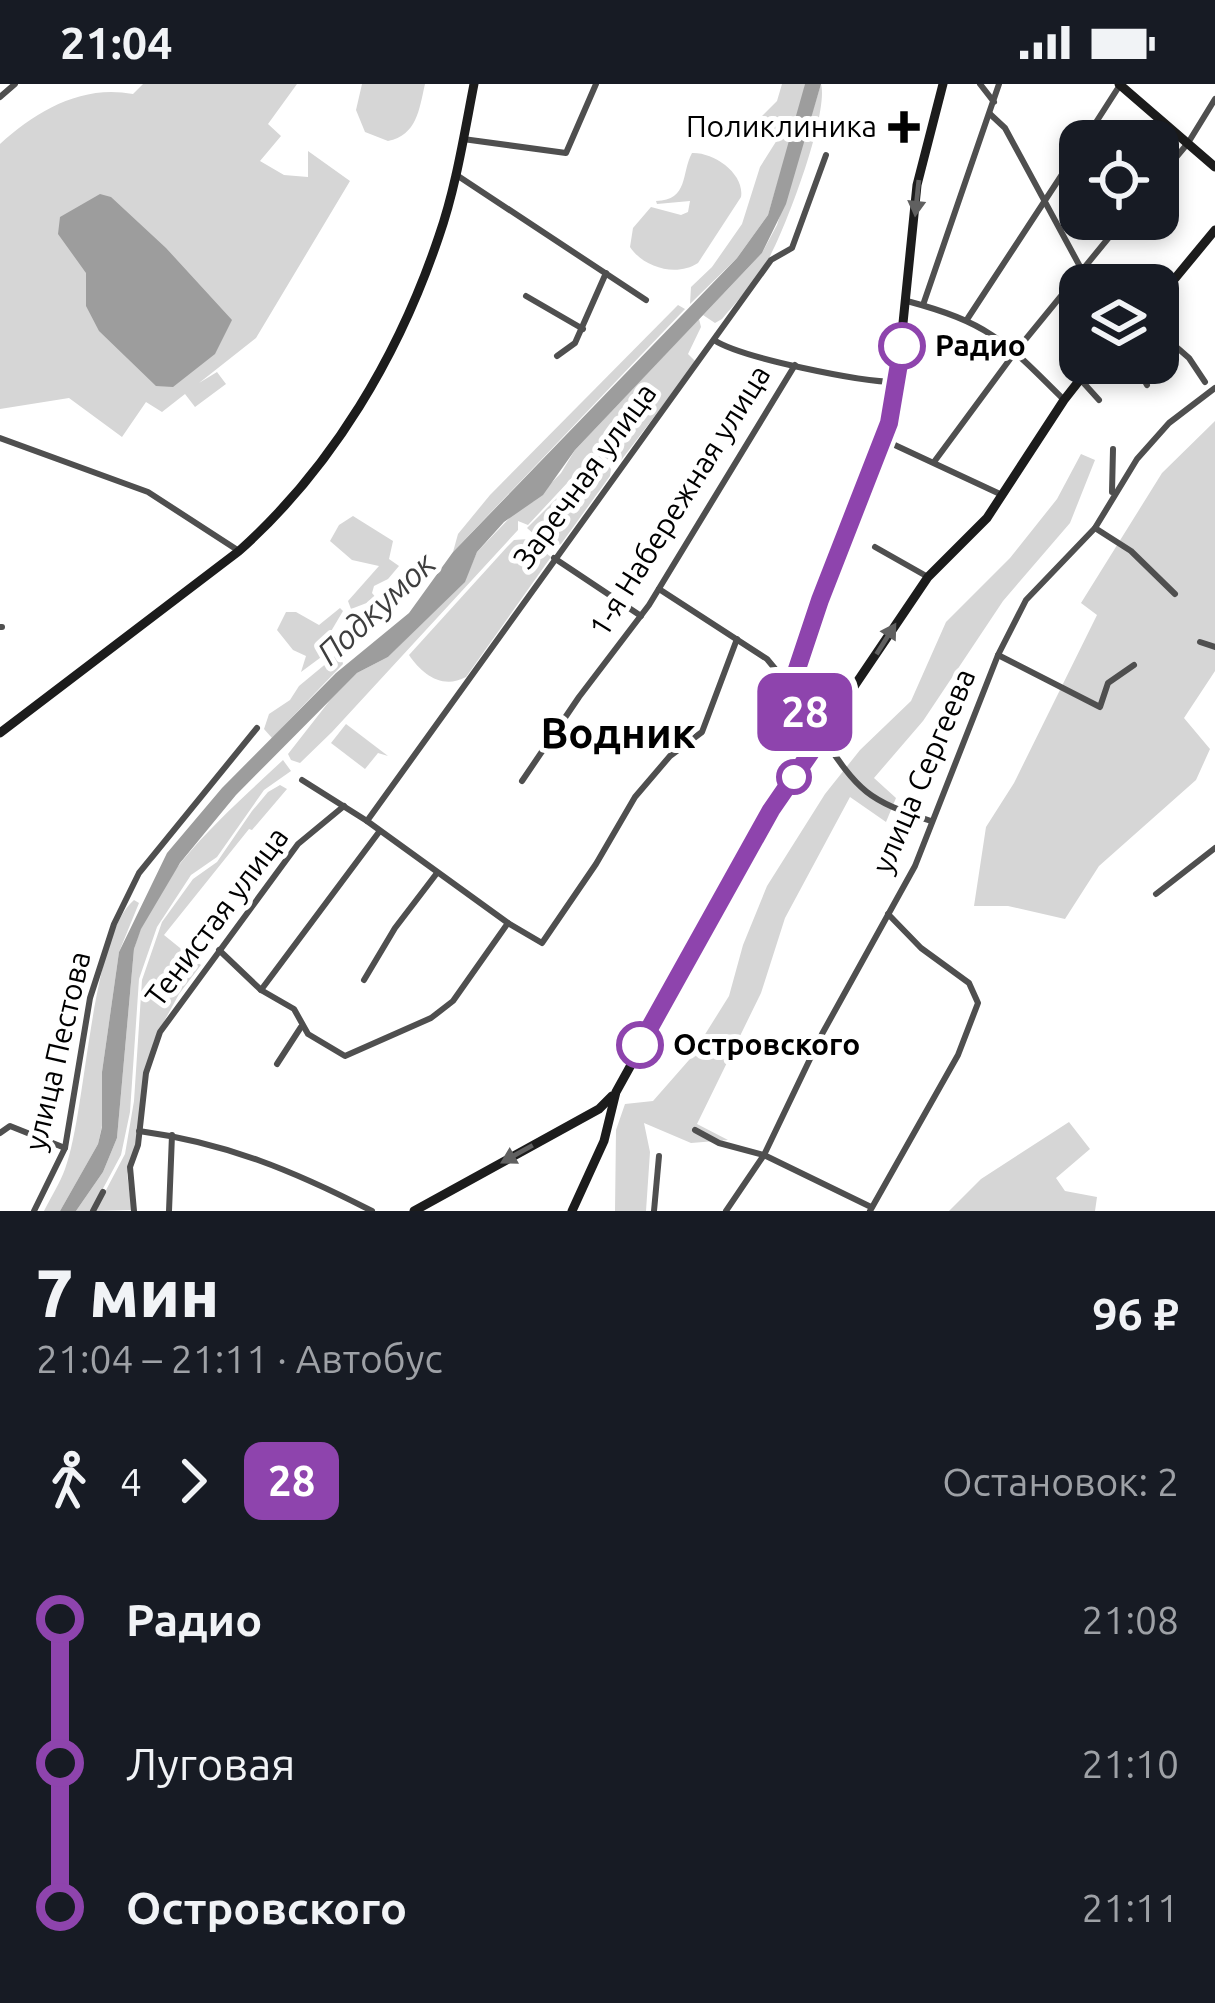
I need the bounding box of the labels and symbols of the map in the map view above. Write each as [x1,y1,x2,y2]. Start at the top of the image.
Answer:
place label: Поликлиника [686,109,877,143]
marker: Поликлиника [888,111,920,143]
one-way arrow [907,180,926,217]
marker: Радио [880,324,924,368]
place label: Радио [935,328,1026,362]
street label: 1-я Набережная улица [582,359,777,642]
street label: Заречная улица [506,376,663,574]
water label: Подкумок [309,544,442,671]
one-way arrow [874,622,896,655]
street label: улица Сергеева [865,663,981,878]
line badge: 28 [751,673,859,751]
district label: Водник [540,709,696,756]
unlabelled marker [778,761,810,793]
street label: Тенистая улица [138,820,295,1013]
street label: улица Пестова [18,948,96,1154]
marker: Островского [618,1023,662,1067]
place label: Островского [673,1027,860,1061]
one-way arrow [500,1143,535,1164]

